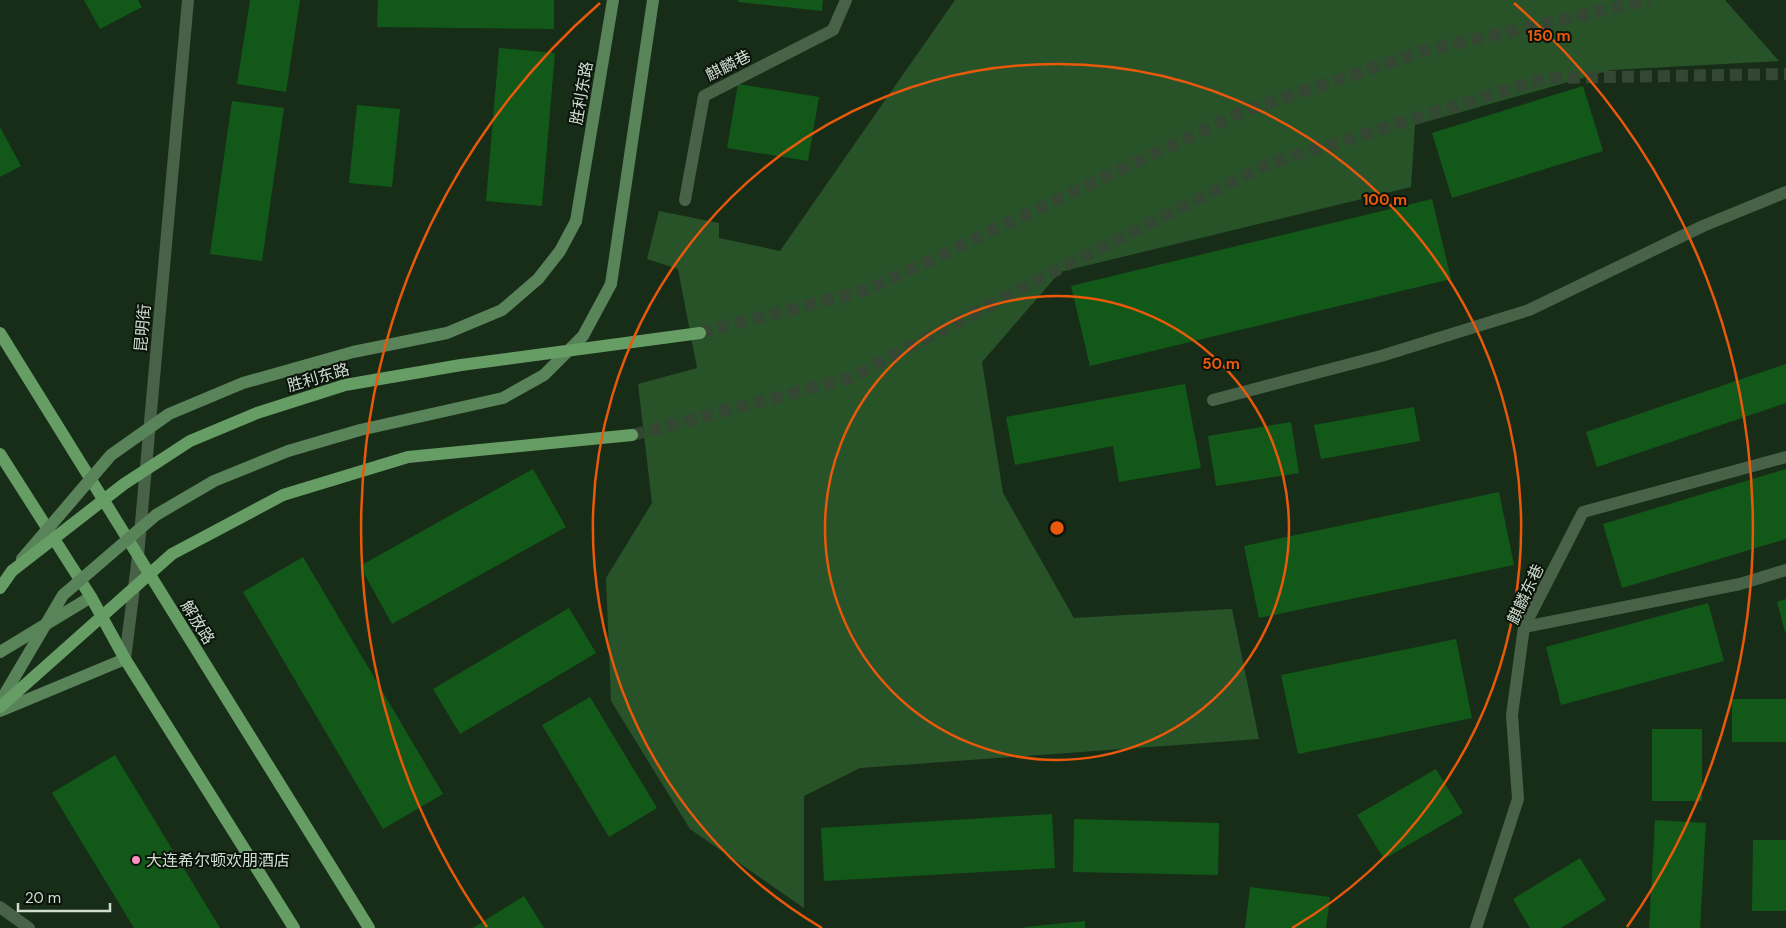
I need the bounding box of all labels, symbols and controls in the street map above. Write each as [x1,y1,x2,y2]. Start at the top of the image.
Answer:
text: 150 m [1528,26,1571,46]
street label: 麒麟巷 [702,45,754,86]
street label: 胜利东路 [566,60,597,126]
text: 100 m [1363,190,1407,210]
street label: 昆明街 [130,303,155,353]
text: 50 m [1202,354,1240,374]
street label: 胜利东路 [284,359,352,396]
centre of rings [1048,519,1066,537]
street label: 麒麟东巷 [1502,561,1548,628]
street label: 解放路 [176,596,219,648]
place label: 大连希尔顿欢朋酒店 [146,850,290,871]
marker: 大连希尔顿欢朋酒店 [130,854,142,866]
scale bar [18,880,110,912]
text: 20 m [25,888,61,908]

